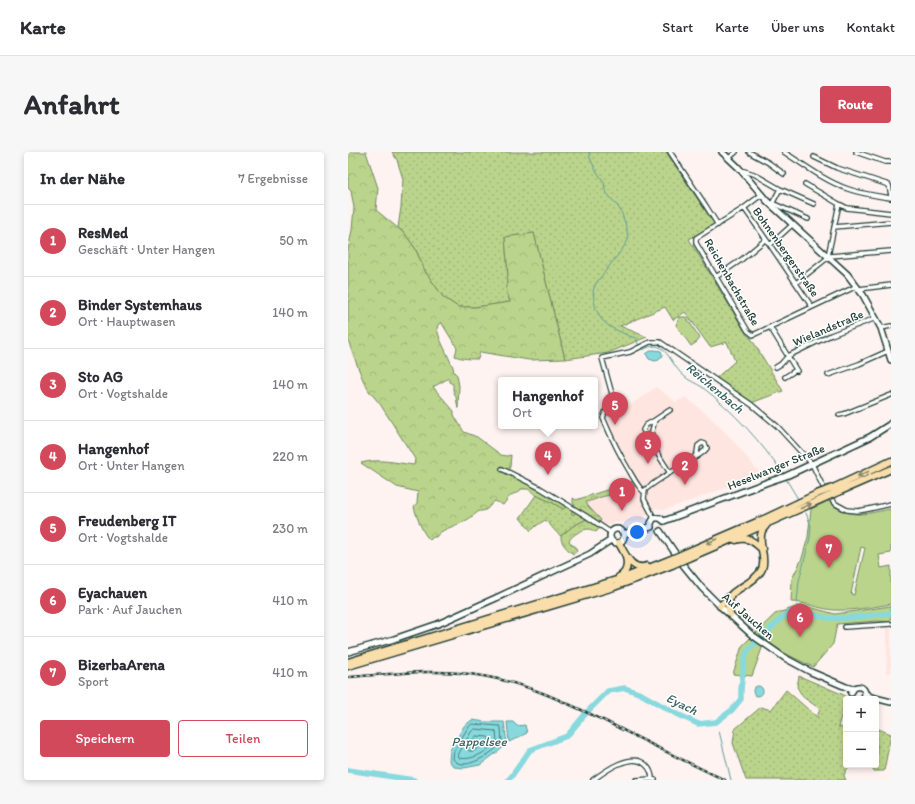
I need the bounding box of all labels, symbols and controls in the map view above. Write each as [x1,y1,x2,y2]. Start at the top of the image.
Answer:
text: Karte [20,16,66,39]
text: Start [662,19,693,36]
text: Karte [715,19,749,36]
text: Über uns [771,19,824,36]
text: Kontakt [846,19,895,36]
button: Route [820,86,891,123]
text: Anfahrt [24,87,119,121]
text: In der Nähe [40,168,125,188]
text: 7 Ergebnisse [238,171,308,186]
street label: Bohnenbergerstraße [750,205,822,300]
text: ResMed [78,224,128,242]
text: 1 [50,233,56,248]
text: 50 m [279,233,308,248]
street label: Reichenbachstraße [701,236,763,328]
text: Geschäft · Unter Hangen [78,242,215,257]
text: Binder Systemhaus [78,296,202,314]
text: 2 [50,305,56,320]
text: 140 m [272,305,308,320]
street label: Wielandstraße [791,307,866,349]
text: Ort · Hauptwasen [78,314,176,329]
water label: Reichenbach [683,360,747,416]
text: Sto AG [78,368,123,386]
text: 3 [49,377,57,392]
text: 140 m [272,377,308,392]
popup [498,377,598,429]
text: Ort · Vogtshalde [78,386,168,401]
text: Hangenhof [512,387,584,405]
pin: 5 [602,392,628,425]
text: Ort [512,405,532,420]
pin: 3 [635,431,661,464]
text: Hangenhof [78,440,149,458]
street label: Heselwanger Straße [725,441,827,493]
pin: 4 [535,442,561,475]
text: 4 [49,449,57,464]
text: 220 m [272,449,308,464]
pin: 2 [672,452,698,485]
text: Ort · Unter Hangen [78,458,185,473]
one-way arrow [857,471,869,478]
pin: 1 [609,478,635,511]
one-way arrow [800,502,812,509]
text: Freudenberg IT [78,512,176,530]
text: 5 [50,521,56,536]
text: 230 m [272,521,308,536]
your location [627,522,647,542]
text: Ort · Vogtshalde [78,530,168,545]
pin: 7 [816,535,842,568]
one-way arrow [707,538,719,545]
text: Eyachauen [78,584,147,602]
street label: Auf Jauchen [719,590,777,642]
text: 6 [50,593,56,608]
text: 410 m [272,593,308,608]
text: Park · Auf Jauchen [78,602,182,617]
pin: 6 [787,604,813,637]
text: BizerbaArena [78,656,165,674]
text: 7 [50,665,56,680]
text: 410 m [272,665,308,680]
text: Sport [78,674,109,689]
water label: Eyach [664,690,700,718]
map controls [843,696,879,768]
button: + [843,696,879,732]
button: Speichern [40,720,170,757]
button: Teilen [178,720,308,757]
button: − [843,732,879,768]
water label: Pappelsee [451,734,507,749]

